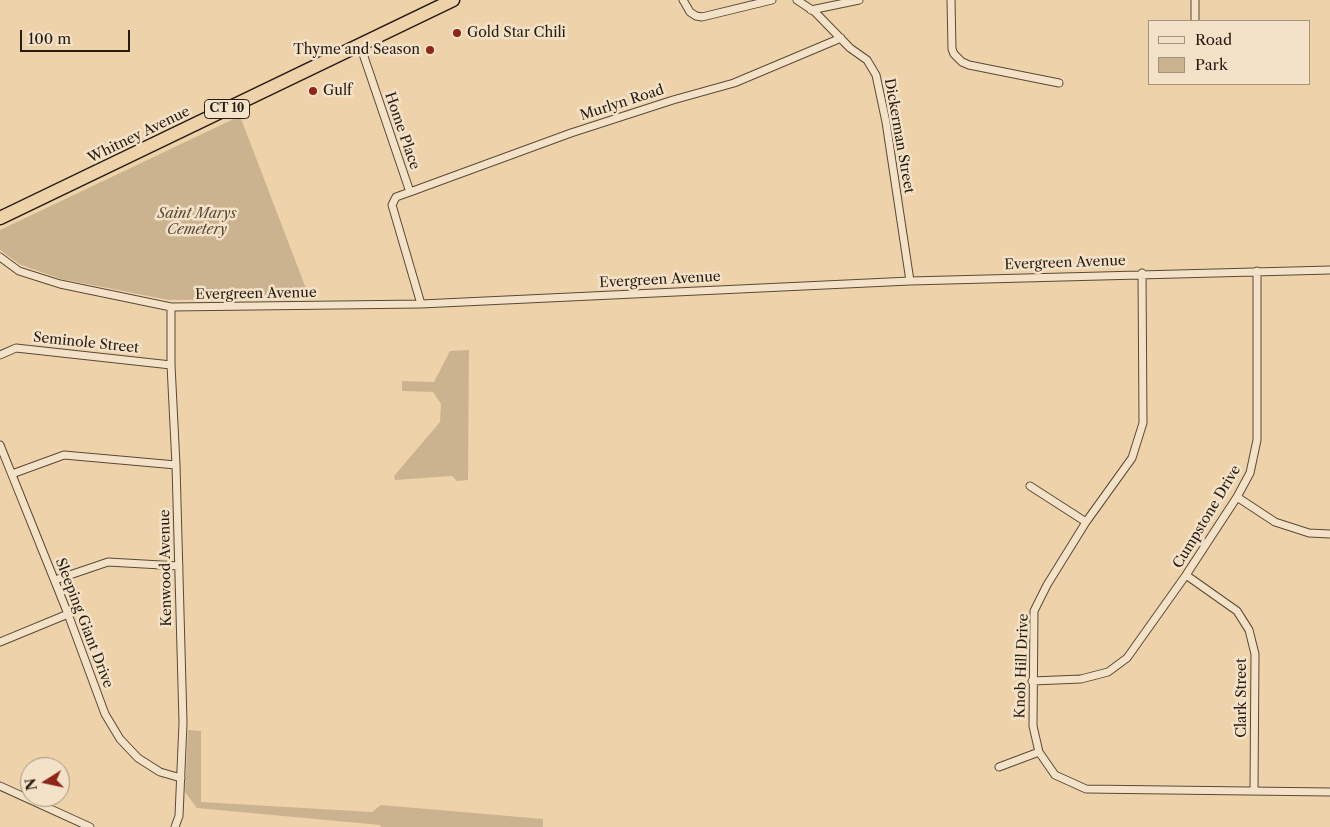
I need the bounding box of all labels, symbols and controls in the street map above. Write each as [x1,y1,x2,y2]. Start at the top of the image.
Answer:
scale bar [22,20,132,52]
legend [1148,20,1310,85]
place label: Gold Star Chili [467,25,566,41]
marker: Gold Star Chili [451,27,463,39]
text: 100 m [28,29,71,48]
text: Road [1195,30,1232,49]
place label: Thyme and Season [293,42,420,58]
marker: Thyme and Season [424,44,436,56]
text: Park [1195,55,1228,74]
street label: Dickerman Street [881,77,917,195]
street label: Murlyn Road [578,82,666,124]
place label: Gulf [323,83,352,99]
marker: Gulf [307,85,319,97]
street label: Home Place [381,90,423,172]
road number: CT 10 [204,100,250,118]
street label: Whitney Avenue [85,103,193,167]
park label: Saint Marys Cemetery [157,206,237,238]
street label: Evergreen Avenue [1004,252,1126,274]
street label: Evergreen Avenue [599,268,721,292]
street label: Evergreen Avenue [195,285,317,303]
street label: Seminole Street [32,329,140,357]
street label: Cumpstone Drive [1170,462,1244,572]
street label: Kenwood Avenue [157,509,175,627]
street label: Sleeping Giant Drive [51,556,117,690]
street label: Knob Hill Drive [1012,613,1032,719]
street label: Clark Street [1234,658,1250,738]
north arrow [20,757,70,807]
text: N [21,777,41,792]

